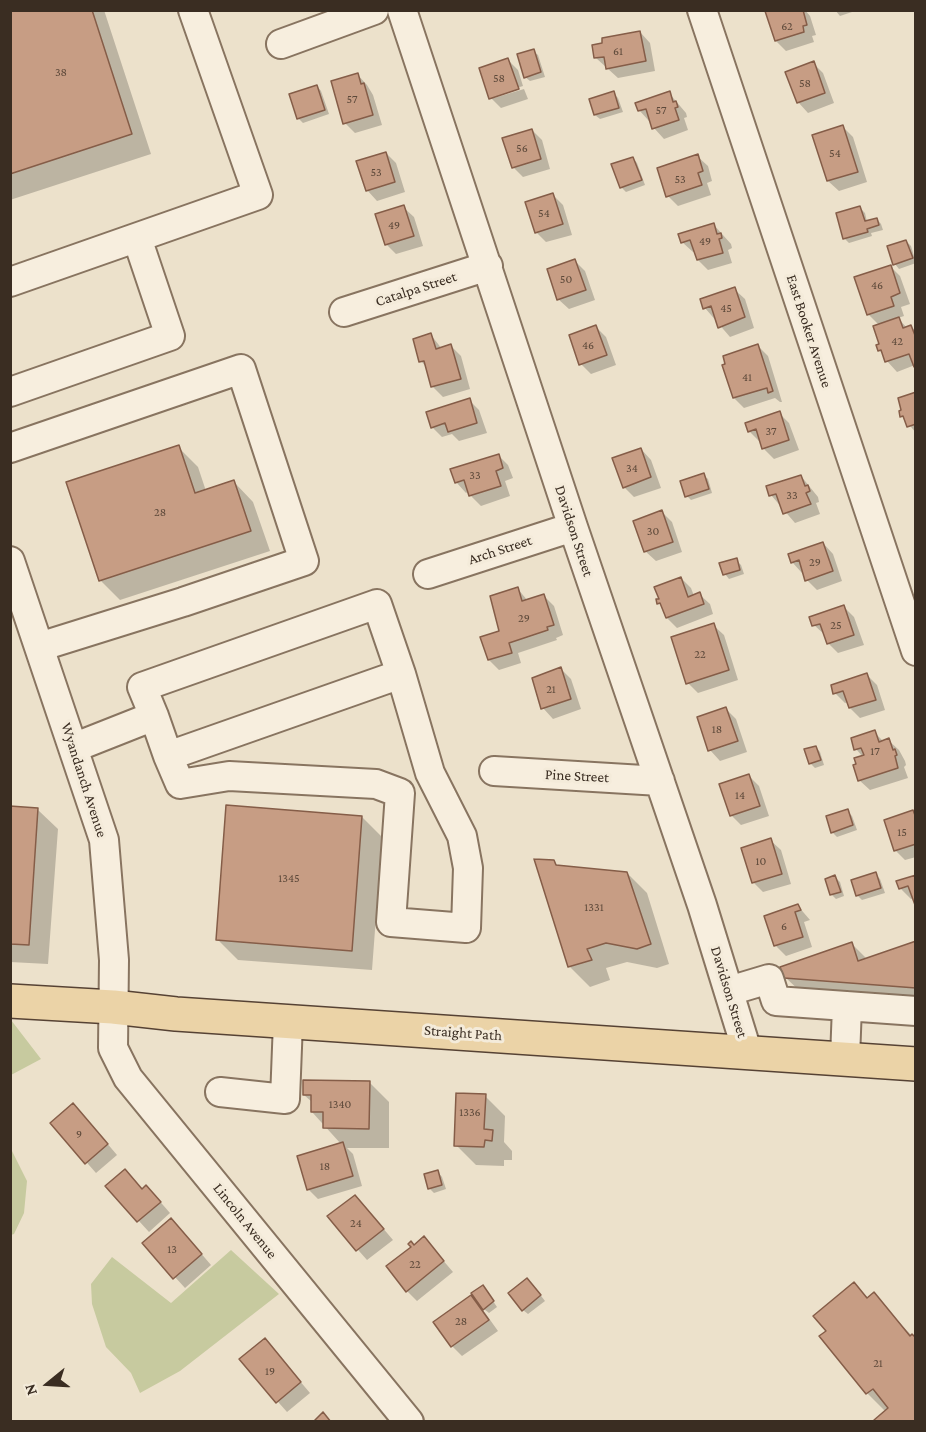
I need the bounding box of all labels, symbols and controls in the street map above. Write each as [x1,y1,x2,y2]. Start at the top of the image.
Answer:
house number: 62 [781,19,793,33]
house number: 61 [613,44,623,58]
house number: 38 [55,65,67,79]
house number: 58 [493,71,505,85]
house number: 58 [799,76,811,90]
house number: 57 [347,92,357,106]
house number: 57 [656,103,666,117]
house number: 56 [516,141,528,155]
house number: 54 [829,146,841,160]
house number: 53 [370,165,382,179]
house number: 53 [674,172,686,186]
house number: 54 [538,206,550,220]
house number: 49 [388,218,400,232]
house number: 49 [699,234,711,248]
street label: Catalpa Street [373,267,459,311]
house number: 50 [560,272,572,286]
street label: East Booker Avenue [782,272,836,390]
house number: 46 [871,278,883,292]
house number: 45 [720,301,732,315]
house number: 42 [891,334,903,348]
house number: 46 [582,338,594,352]
house number: 41 [742,370,752,384]
house number: 37 [765,424,777,438]
house number: 34 [626,461,638,475]
house number: 33 [469,468,481,482]
street label: Davidson Street [551,483,597,579]
house number: 33 [786,488,798,502]
house number: 28 [154,505,166,519]
house number: 30 [647,524,659,538]
street label: Arch Street [466,531,534,569]
house number: 29 [809,555,821,569]
house number: 29 [518,611,530,625]
house number: 25 [830,618,842,632]
house number: 22 [694,647,706,661]
house number: 21 [546,682,556,696]
street label: Wyandanch Avenue [57,720,111,840]
house number: 18 [712,722,722,736]
house number: 17 [870,744,880,758]
street label: Pine Street [545,765,609,787]
house number: 14 [735,788,745,802]
house number: 15 [897,825,907,839]
house number: 10 [756,854,766,868]
house number: 1345 [278,871,300,885]
house number: 1331 [584,900,604,914]
house number: 6 [781,919,787,933]
street label: Davidson Street [707,944,751,1040]
street label: Straight Path [423,1021,503,1045]
house number: 1340 [329,1097,351,1111]
house number: 1336 [459,1105,481,1119]
house number: 9 [76,1127,82,1141]
house number: 18 [320,1159,330,1173]
street label: Lincoln Avenue [209,1180,281,1262]
house number: 24 [350,1216,362,1230]
house number: 13 [167,1242,177,1256]
house number: 22 [409,1257,421,1271]
house number: 28 [455,1314,467,1328]
north arrow [18,1354,78,1414]
house number: 21 [873,1356,883,1370]
house number: 19 [265,1364,275,1378]
text: N [21,1382,40,1398]

